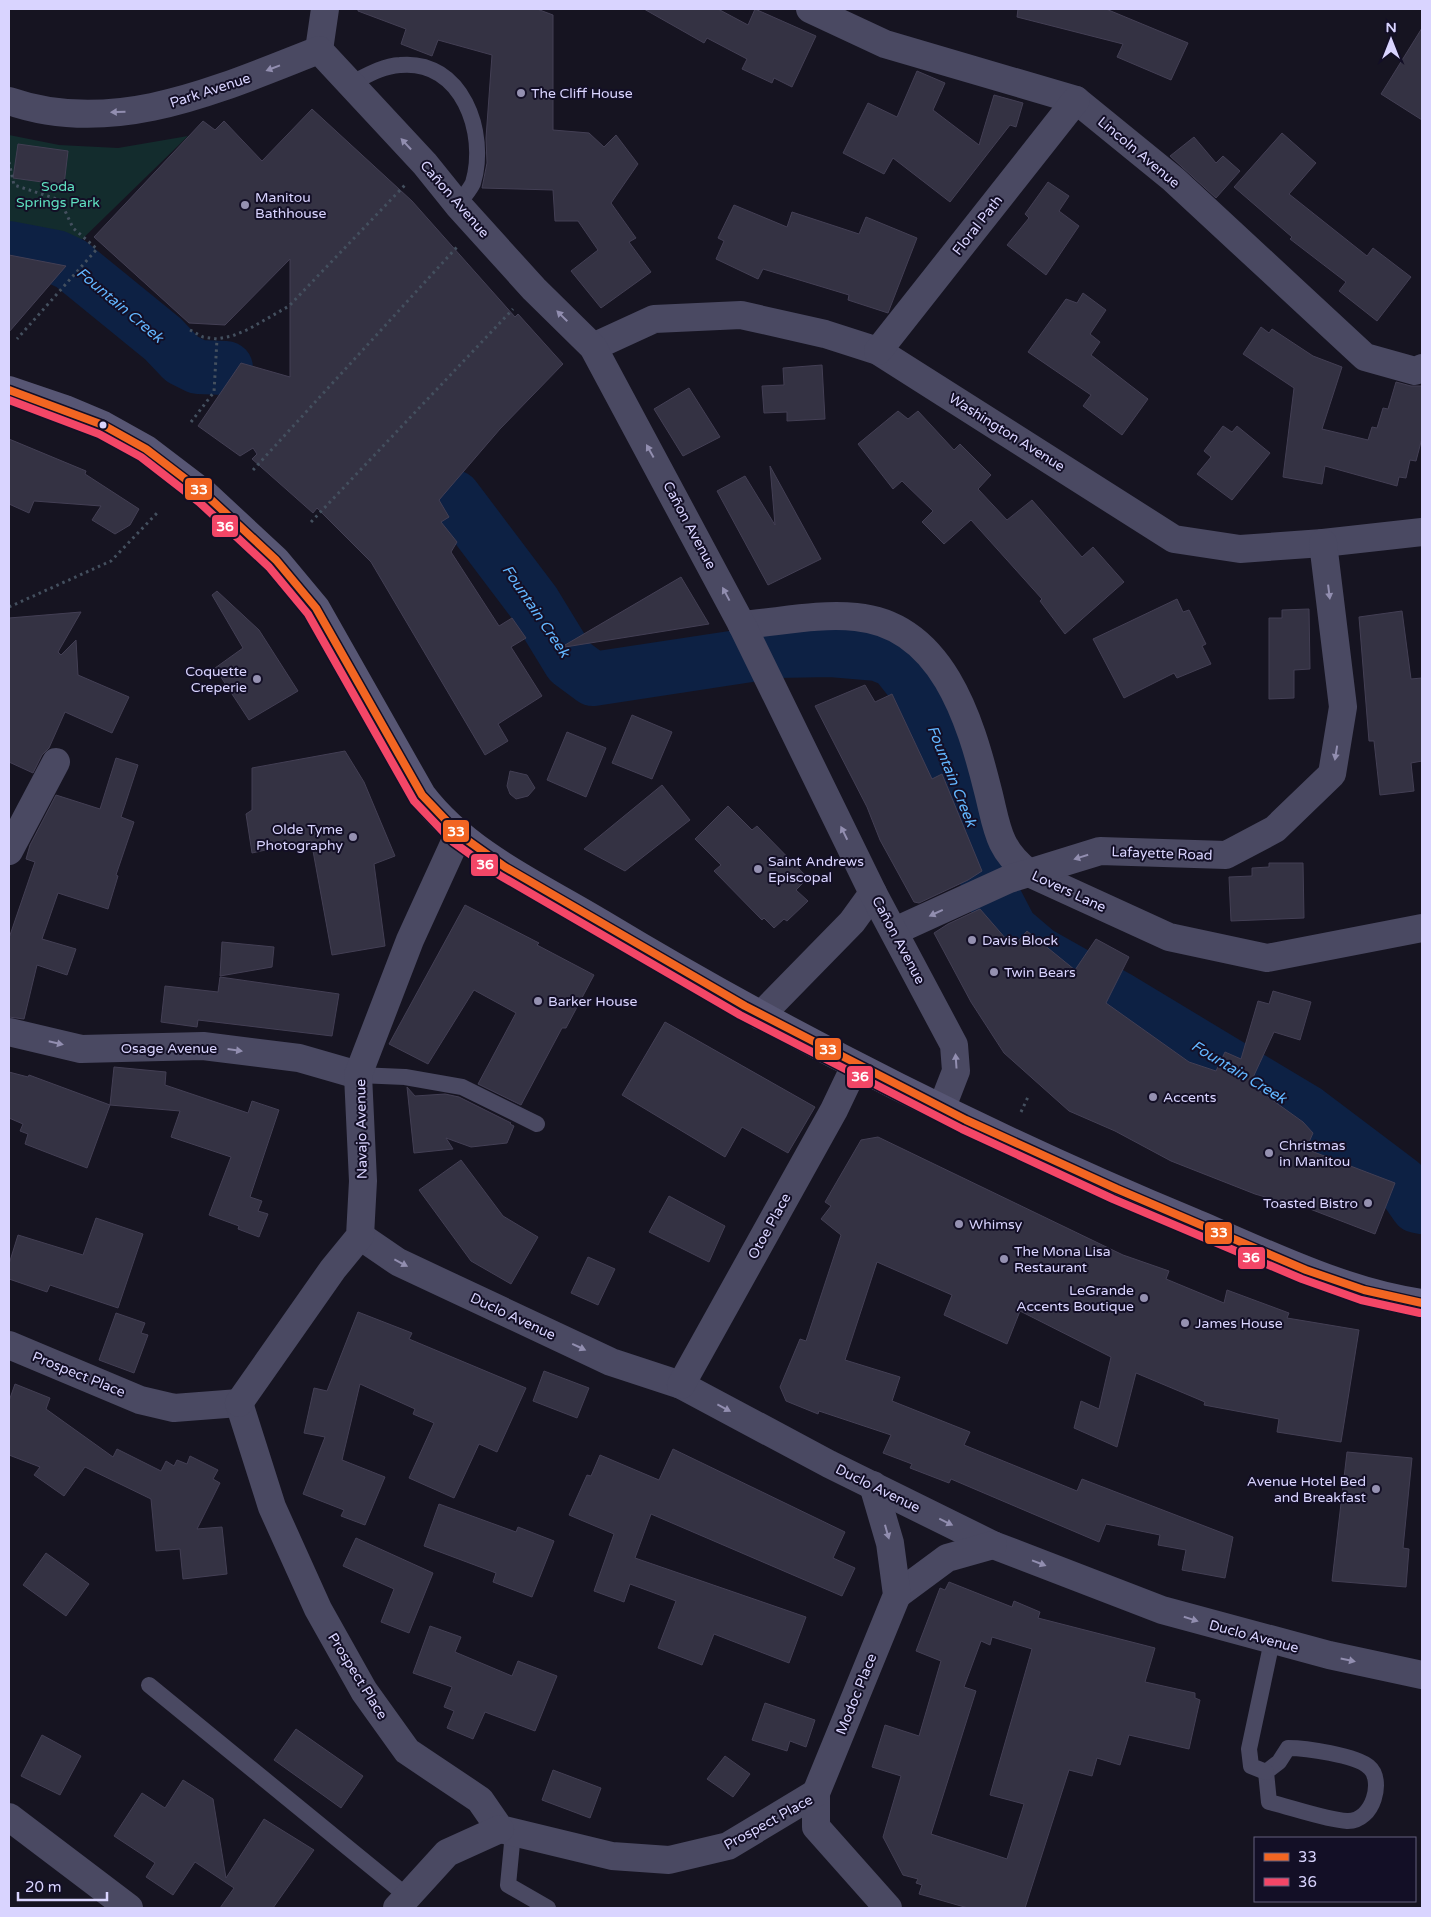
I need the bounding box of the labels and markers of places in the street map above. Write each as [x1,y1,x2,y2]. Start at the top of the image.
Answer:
place label: The Cliff House [531,85,633,102]
marker: The Cliff House [515,87,527,99]
place label: Manitou Bathhouse [255,189,327,222]
marker: Manitou Bathhouse [239,199,251,211]
unlabelled marker [98,420,108,430]
place label: Coquette Creperie [185,663,247,696]
marker: Coquette Creperie [251,673,263,685]
place label: Olde Tyme Photography [256,821,343,854]
marker: Olde Tyme Photography [347,831,359,843]
place label: Saint Andrews Episcopal [768,853,864,886]
marker: Saint Andrews Episcopal [752,863,764,875]
place label: Davis Block [982,932,1058,949]
marker: Davis Block [966,934,978,946]
place label: Twin Bears [1004,964,1076,981]
marker: Twin Bears [988,966,1000,978]
place label: Barker House [548,993,637,1010]
marker: Barker House [532,995,544,1007]
place label: Accents [1163,1089,1217,1106]
marker: Accents [1147,1091,1159,1103]
place label: Christmas in Manitou [1279,1137,1350,1170]
marker: Christmas in Manitou [1263,1147,1275,1159]
place label: Toasted Bistro [1263,1195,1358,1212]
marker: Toasted Bistro [1362,1197,1374,1209]
place label: Whimsy [969,1216,1023,1233]
marker: Whimsy [953,1218,965,1230]
place label: The Mona Lisa Restaurant [1014,1243,1111,1276]
marker: The Mona Lisa Restaurant [998,1253,1010,1265]
place label: LeGrande Accents Boutique [1016,1282,1134,1315]
marker: LeGrande Accents Boutique [1138,1292,1150,1304]
place label: James House [1195,1315,1283,1332]
marker: James House [1179,1317,1191,1329]
place label: Avenue Hotel Bed and Breakfast [1247,1473,1367,1506]
marker: Avenue Hotel Bed and Breakfast [1370,1483,1382,1495]

